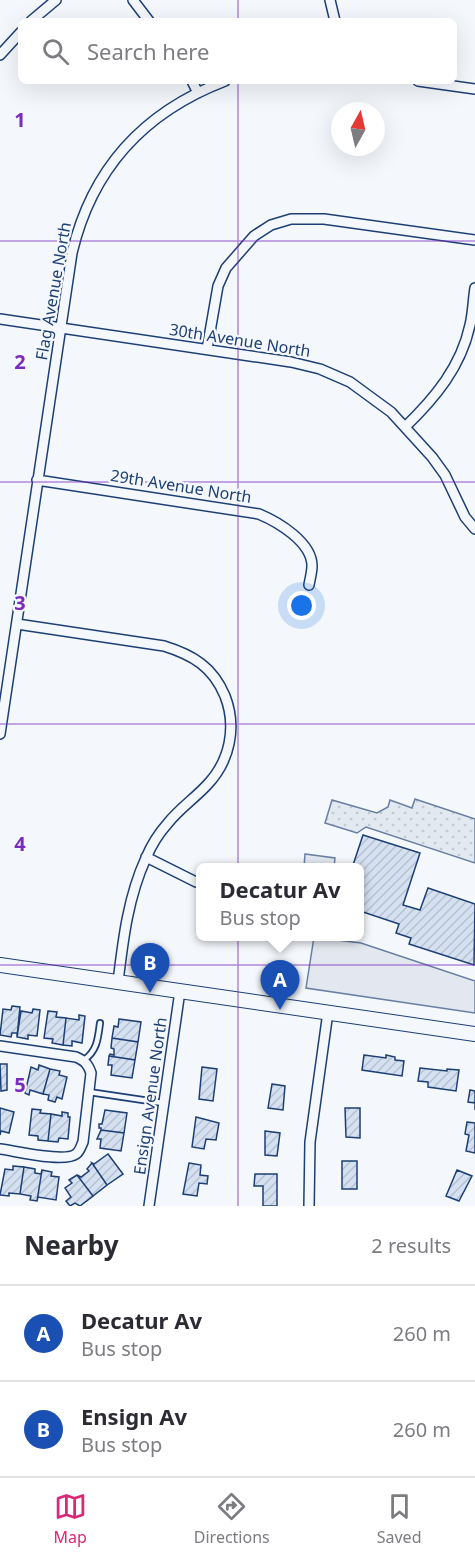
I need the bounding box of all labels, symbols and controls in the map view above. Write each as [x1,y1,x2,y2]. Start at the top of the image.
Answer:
search box [18,18,457,84]
icon: search [39,35,72,68]
text: Search here [87,36,209,66]
north arrow [331,102,385,156]
text: 1 [14,106,26,133]
street label: Flag Avenue North [30,220,76,362]
street label: 30th Avenue North [168,318,312,362]
text: 2 [14,348,26,375]
street label: 29th Avenue North [109,464,253,508]
text: 3 [14,589,26,616]
your location [287,591,316,620]
text: 4 [14,830,26,857]
popup [196,863,364,941]
text: Decatur Av [220,874,340,904]
text: Bus stop [220,904,301,931]
pin: B [130,944,170,993]
pin: A [260,960,300,1010]
street label: Ensign Avenue North [128,1016,172,1176]
text: 5 [14,1071,26,1098]
text: Nearby [24,1227,119,1263]
text: 2 results [371,1232,451,1259]
text: Decatur Av [81,1305,202,1335]
text: A [37,1320,50,1347]
text: 260 m [393,1320,451,1347]
text: Bus stop [81,1335,162,1362]
text: Ensign Av [81,1401,187,1431]
text: B [37,1416,50,1443]
text: 260 m [393,1416,451,1443]
text: Bus stop [81,1431,162,1458]
tab: Map [53,1490,87,1548]
tab: Directions [194,1490,270,1548]
tab: Saved [377,1490,421,1548]

